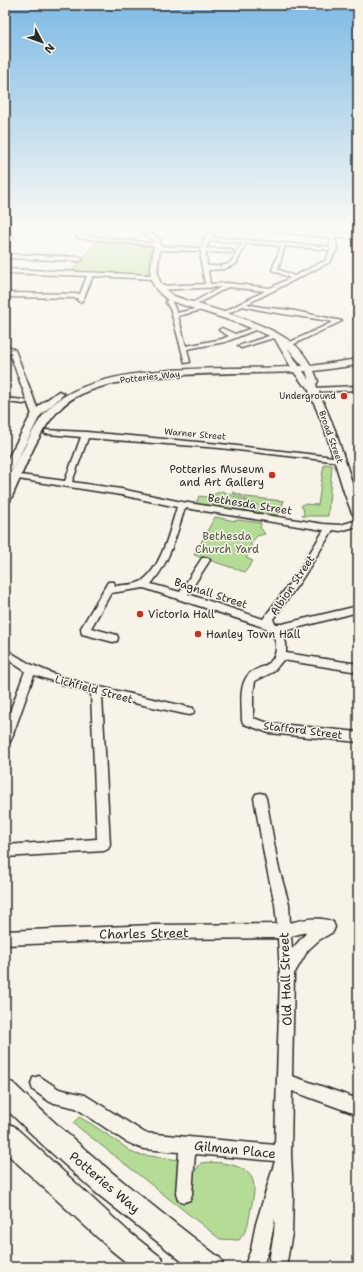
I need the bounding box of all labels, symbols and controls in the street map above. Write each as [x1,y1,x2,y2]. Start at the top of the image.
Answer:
north arrow [22,22,62,62]
text: N [40,40,58,57]
street label: Potteries Way [119,368,181,386]
place label: Underground [279,390,336,402]
marker: Underground [339,391,349,401]
street label: Broad Street [316,409,346,465]
street label: Warner Street [164,425,226,443]
place label: Potteries Museum and Art Gallery [169,462,265,490]
marker: Potteries Museum and Art Gallery [267,470,277,480]
street label: Bethesda Street [207,490,293,519]
park label: Bethesda Church Yard [195,529,259,557]
street label: Albion Street [267,552,318,619]
street label: Bagnall Street [172,575,249,612]
place label: Victoria Hall [148,607,215,622]
marker: Victoria Hall [135,609,145,619]
place label: Hanley Town Hall [206,627,301,642]
marker: Hanley Town Hall [193,629,203,639]
street label: Lichfield Street [53,672,135,707]
street label: Stafford Street [263,718,343,743]
street label: Charles Street [99,924,189,943]
street label: Old Hall Street [275,932,296,1026]
street label: Gilman Place [193,1137,277,1162]
street label: Potteries Way [66,1148,144,1217]

